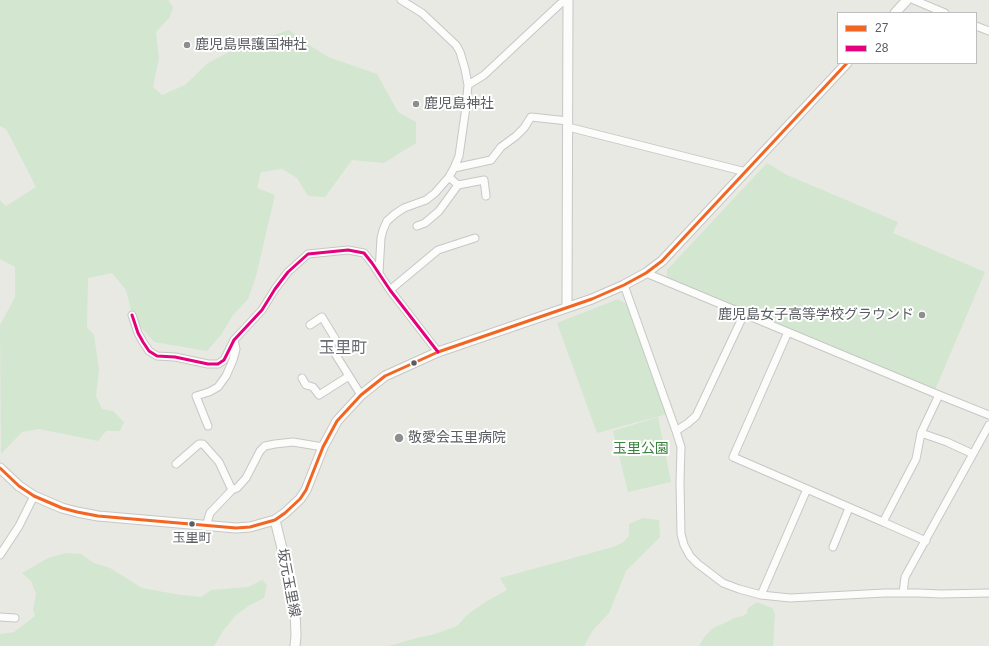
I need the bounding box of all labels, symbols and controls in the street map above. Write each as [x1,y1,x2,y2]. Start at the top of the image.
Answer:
legend [837,12,977,64]
text: 27 [875,21,888,35]
place label: 鹿児島県護国神社 [195,37,307,53]
marker: 鹿児島県護国神社 [182,40,192,50]
text: 28 [875,41,888,55]
place label: 鹿児島神社 [424,96,494,112]
marker: 鹿児島神社 [411,99,421,109]
place label: 鹿児島女子高等学校グラウンド [718,307,914,323]
marker: 鹿児島女子高等学校グラウンド [917,310,927,320]
district label: 玉里町 [319,339,367,359]
unlabelled marker [409,358,419,368]
place label: 敬愛会玉里病院 [408,430,506,446]
marker: 敬愛会玉里病院 [393,432,405,444]
park label: 玉里公園 [613,441,669,457]
marker: 玉里町 [187,519,197,529]
place label: 玉里町 [173,530,211,546]
street label: 坂元玉里線 [273,547,303,619]

